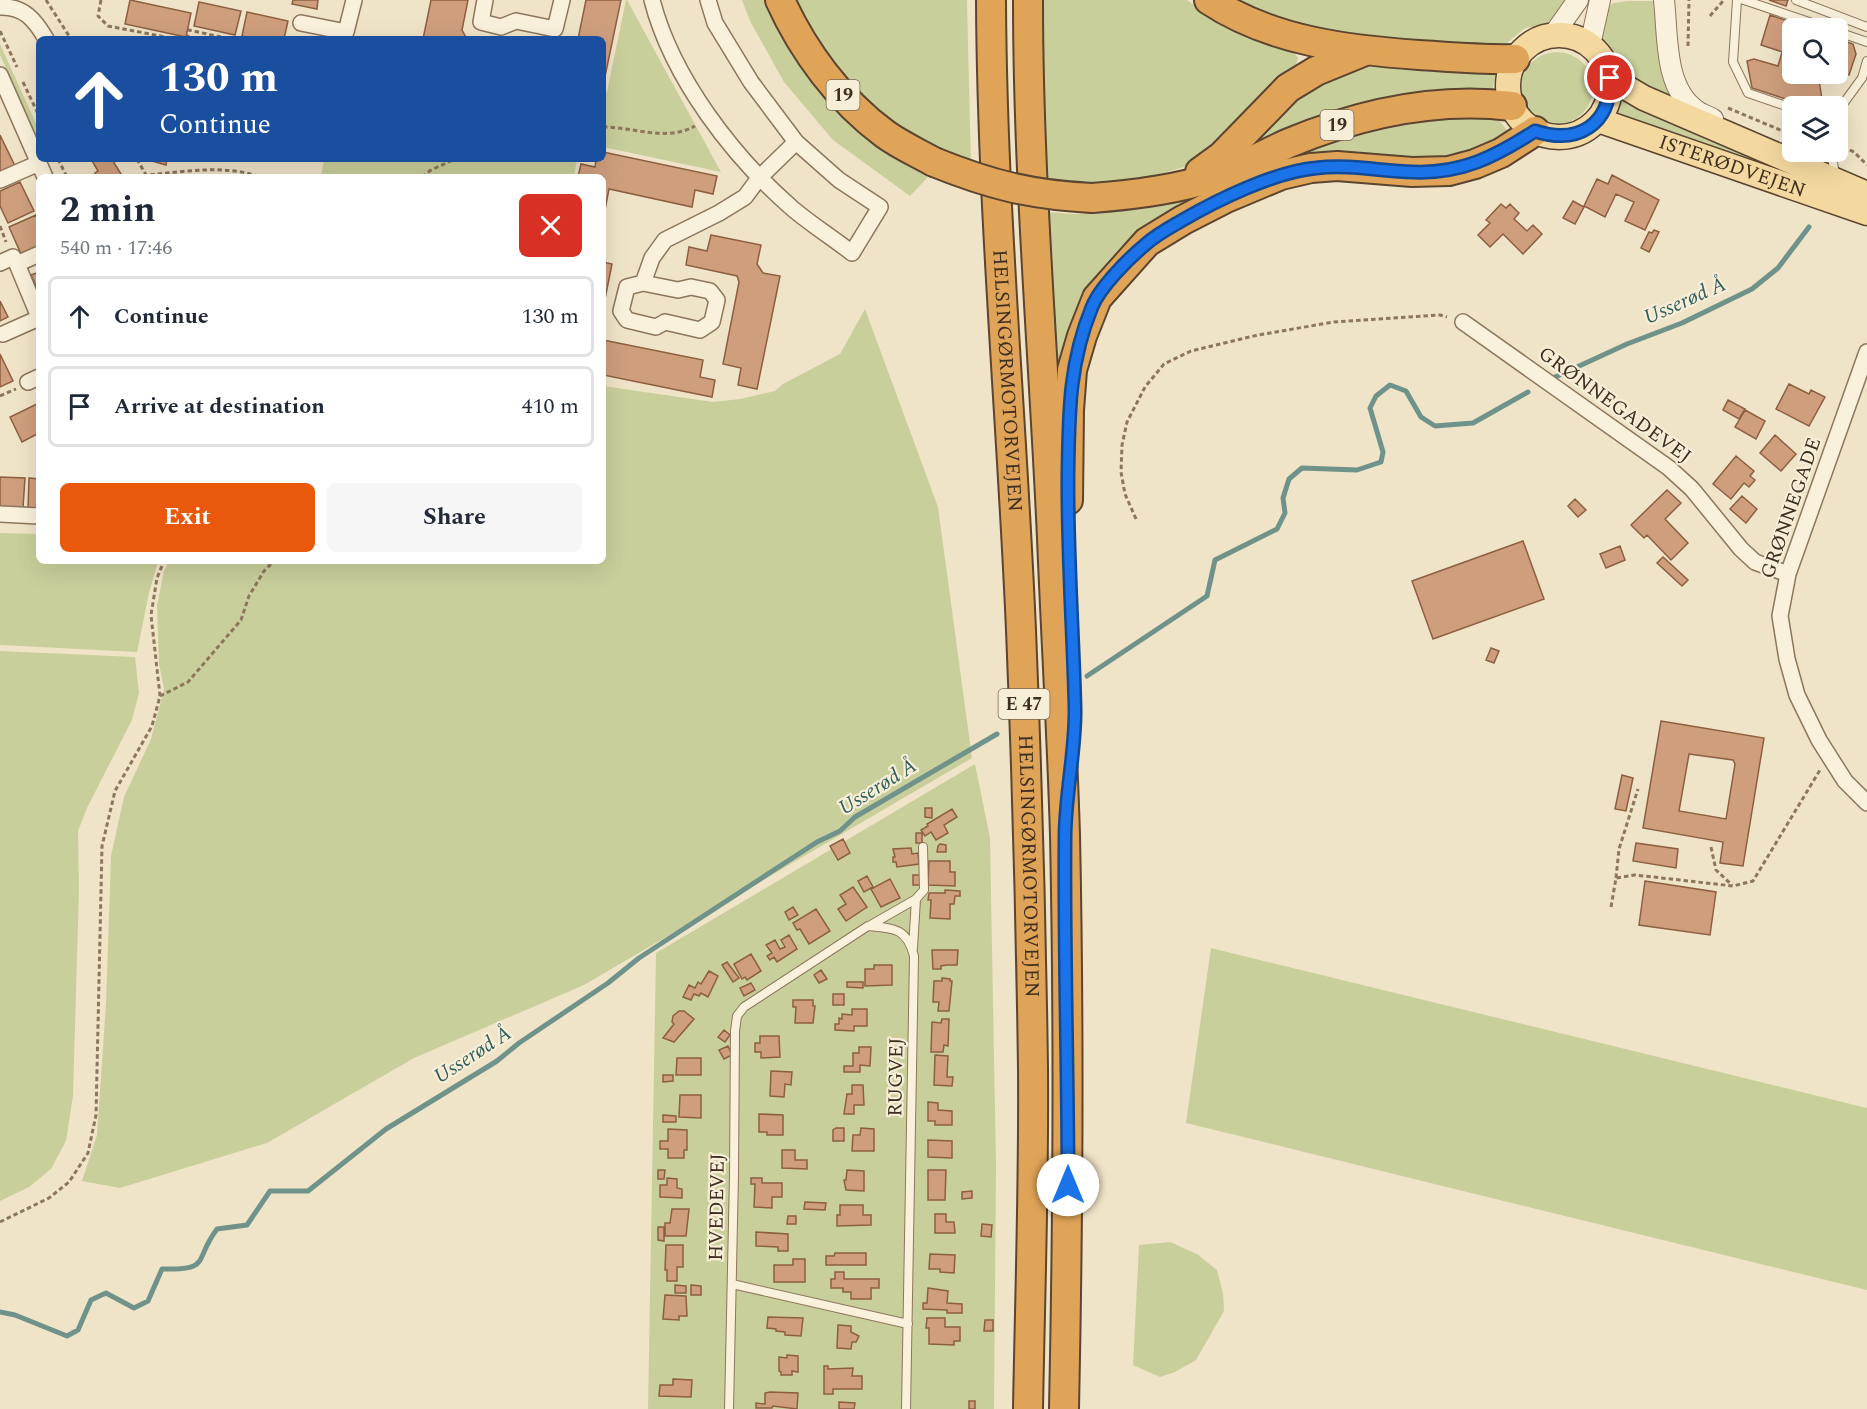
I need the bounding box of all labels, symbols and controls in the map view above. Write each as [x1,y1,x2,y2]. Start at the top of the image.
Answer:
map controls [1782,18,1848,162]
button: search [1782,18,1848,84]
text: 130 m [159,47,278,110]
pin [1584,52,1635,103]
icon: ahead [60,60,138,138]
icon: arrive [1593,61,1626,94]
road number: 19 [826,80,860,110]
button: layers [1782,96,1848,162]
text: Continue [159,104,271,146]
road number: 19 [1320,110,1354,140]
street label: ISTERØDVEJEN [1655,127,1810,206]
text: 2 min [60,183,156,238]
button: close [519,194,582,257]
text: 540 m · 17:46 [60,233,172,263]
street label: HELSINGØRMOTORVEJEN [984,248,1030,513]
water label: Usserød Å [1638,268,1732,334]
icon: ahead [63,300,96,333]
text: Continue [114,300,209,333]
text: 130 m [522,300,579,333]
street label: GRØNNEGADEVEJ [1532,339,1698,471]
icon: arrive [63,390,96,423]
text: Arrive at destination [114,390,325,423]
text: 410 m [522,390,579,423]
street label: GRØNNEGADE [1753,433,1829,583]
button: Exit [60,483,315,552]
button: Share [327,483,582,552]
road number: E 47 [998,689,1050,719]
street label: HELSINGØRMOTORVEJEN [1010,734,1047,998]
water label: Usserød Å [832,750,924,824]
water label: Usserød Å [427,1018,519,1092]
street label: RUGVEJ [880,1037,912,1117]
street label: HVEDEVEJ [701,1153,733,1261]
position arrow [1036,1153,1100,1217]

